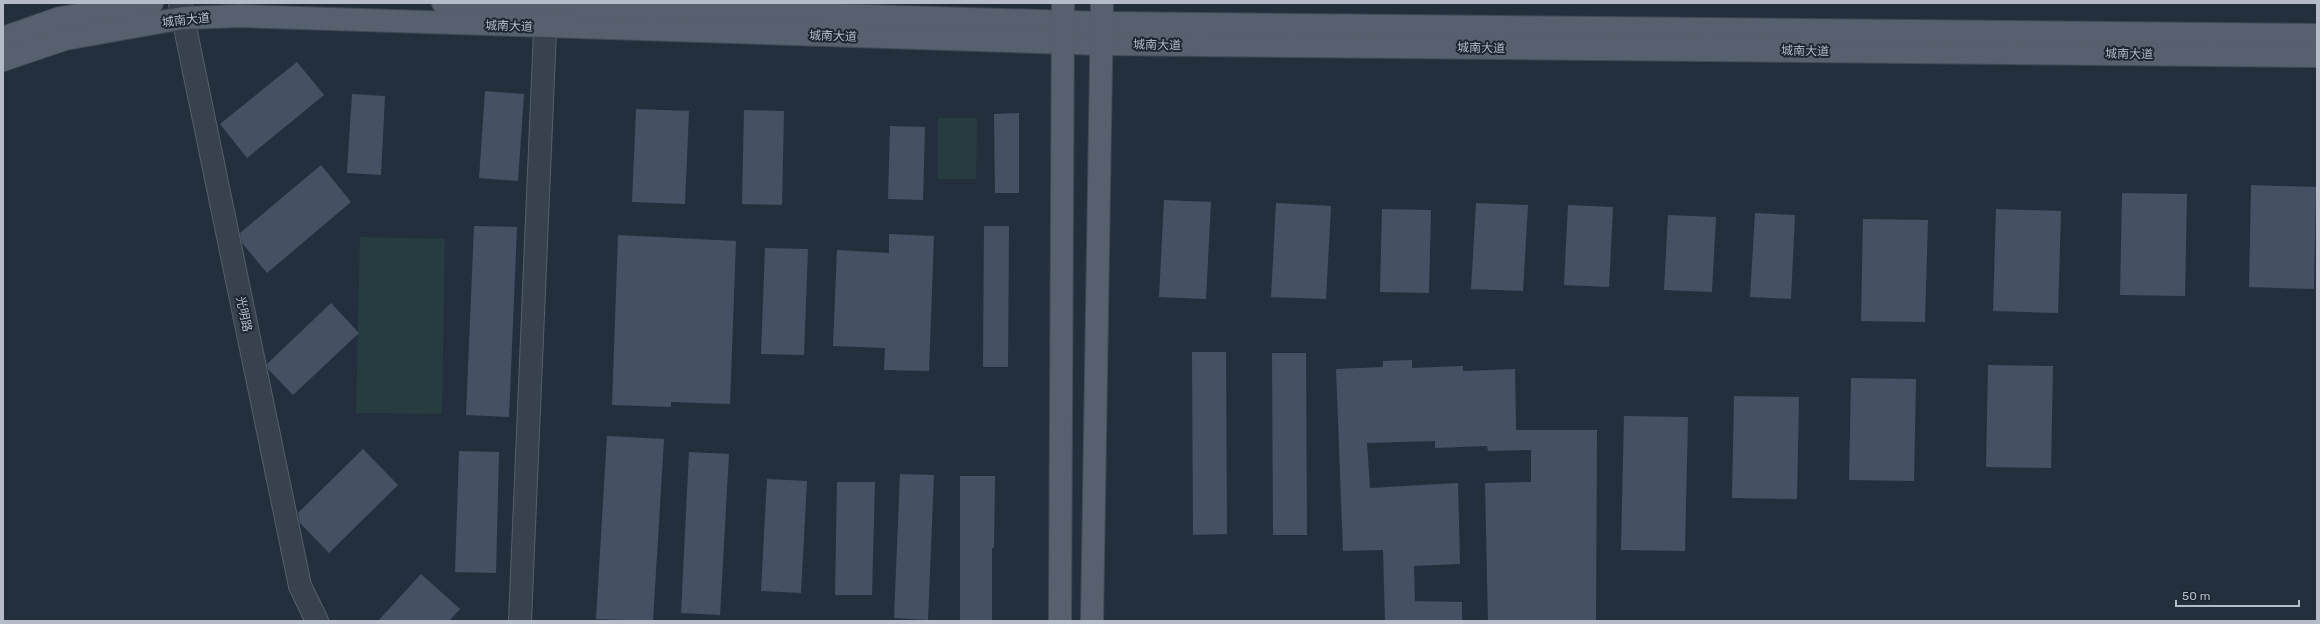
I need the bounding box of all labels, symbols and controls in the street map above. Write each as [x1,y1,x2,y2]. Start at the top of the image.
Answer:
street label: 城南大道 [161,11,211,29]
street label: 城南大道 [485,18,533,34]
street label: 城南大道 [809,28,857,44]
street label: 城南大道 [1133,38,1181,52]
street label: 城南大道 [1457,41,1505,55]
street label: 城南大道 [1781,44,1829,58]
street label: 城南大道 [2105,47,2153,61]
street label: 光明路 [233,295,255,333]
scale bar [2176,582,2299,608]
text: 50 m [2182,589,2210,603]

